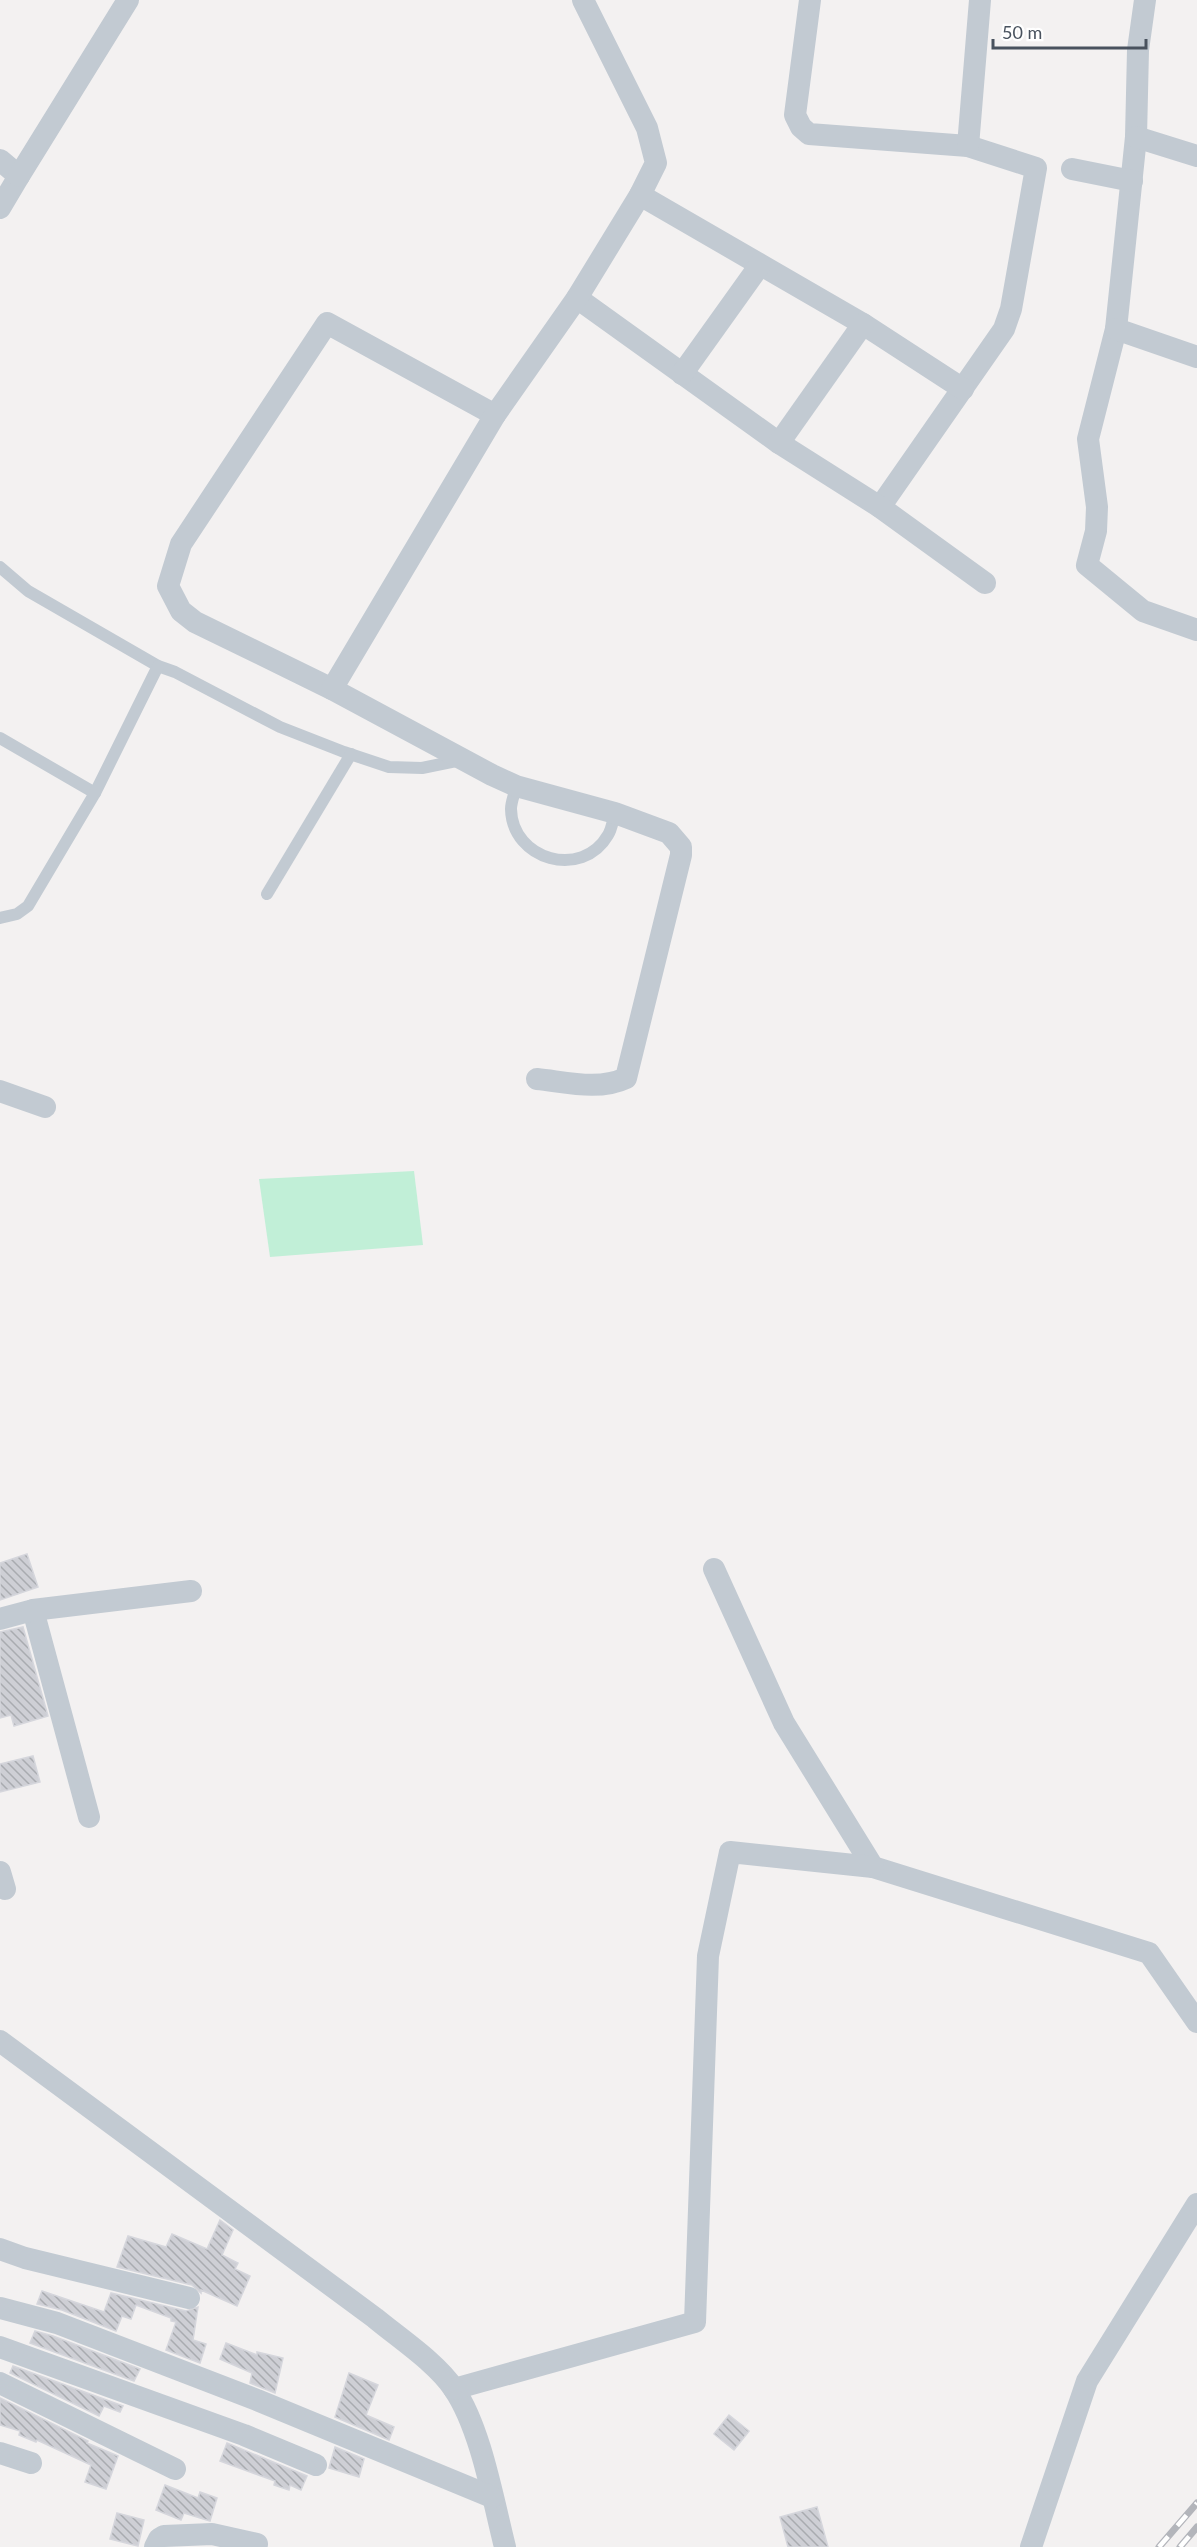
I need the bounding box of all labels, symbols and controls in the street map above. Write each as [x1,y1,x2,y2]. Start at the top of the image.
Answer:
scale bar [993,12,1146,50]
text: 50 m [1002,21,1042,43]

